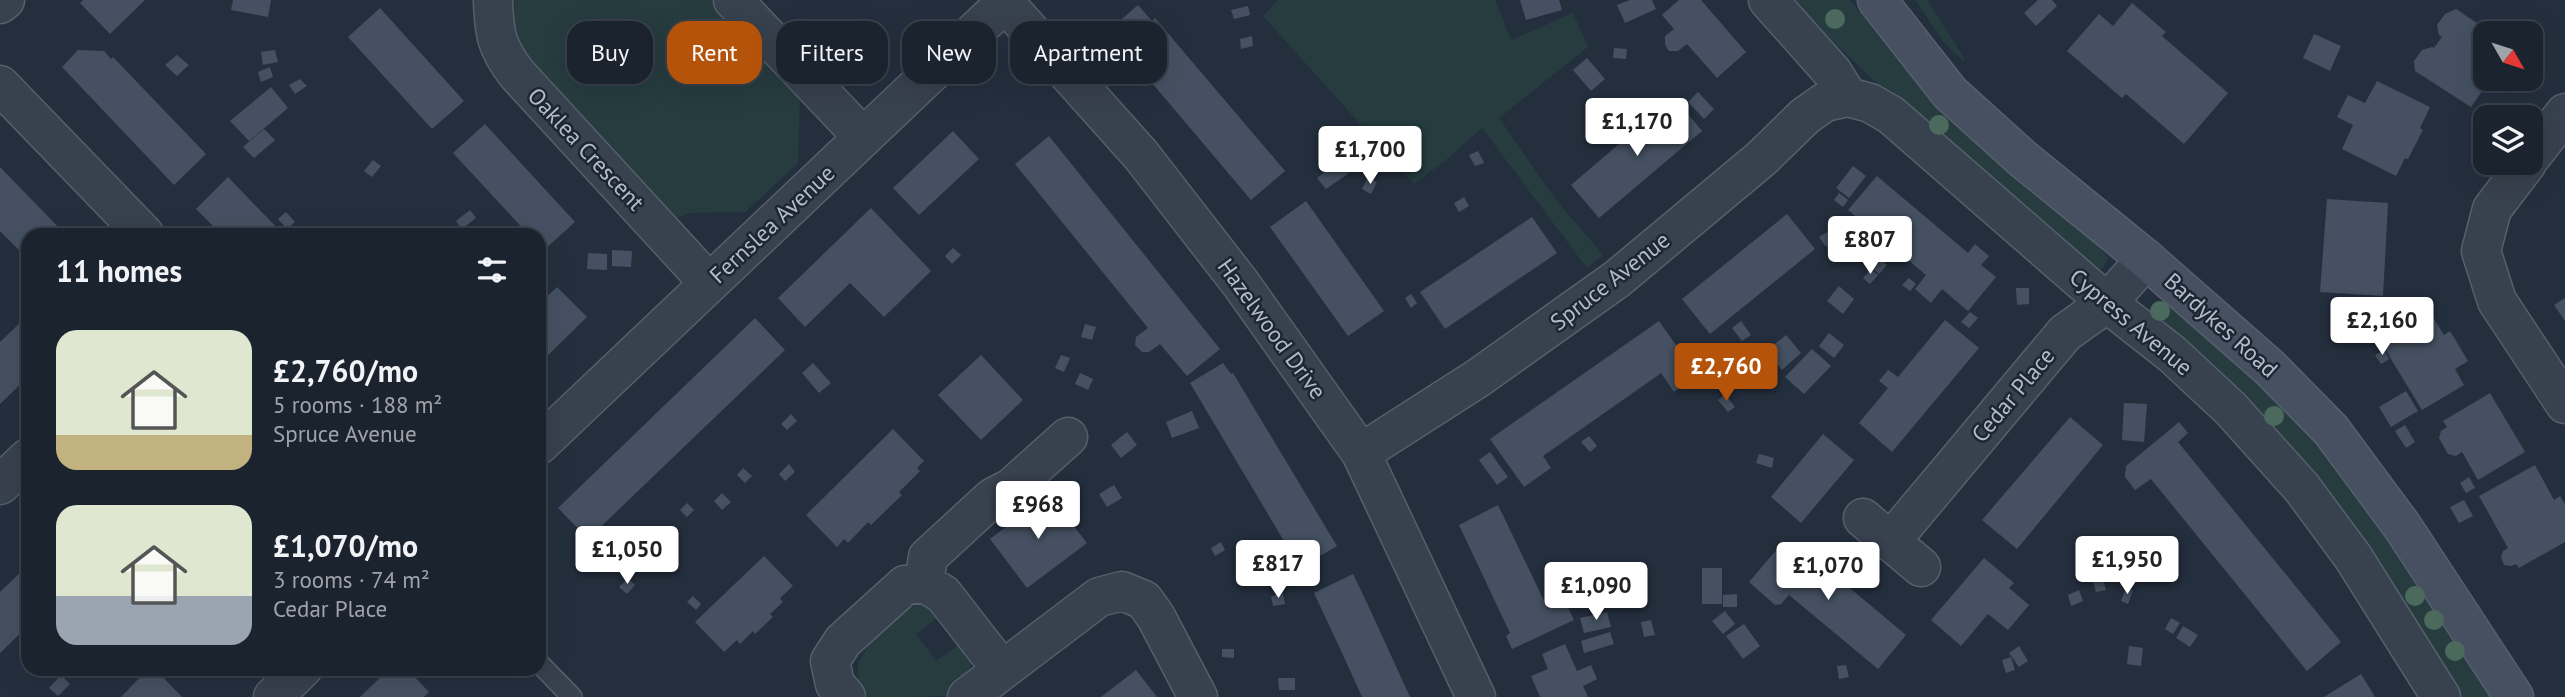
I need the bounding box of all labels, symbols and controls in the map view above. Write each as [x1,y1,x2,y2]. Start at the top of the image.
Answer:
chip: Buy [567,21,653,84]
chip: Rent [667,21,762,84]
chip: Filters [776,21,888,84]
chip: New [902,21,996,84]
chip: Apartment [1010,21,1167,84]
north arrow [2473,21,2543,91]
map controls [2473,21,2543,175]
street label: Oaklea Crescent [522,81,651,216]
pin: £1,170 [1580,99,1694,158]
button: layers [2473,105,2543,175]
text: £1,170 [1601,106,1673,135]
pin: £1,700 [1313,127,1427,186]
text: £1,700 [1334,134,1406,163]
street label: Fernslea Avenue [703,158,840,289]
pin: £807 [1829,216,1911,276]
text: £807 [1844,224,1896,253]
street label: Spruce Avenue [1544,225,1675,336]
text: 11 homes [56,251,182,290]
icon: filters [473,251,511,289]
street label: Hazelwood Drive [1212,253,1333,405]
street label: Cypress Avenue [2064,262,2199,381]
street label: Bardykes Road [2159,266,2284,383]
pin: £2,160 [2325,298,2439,357]
text: £2,160 [2346,305,2418,334]
street label: Cedar Place [1965,342,2060,448]
pin: £2,760 [1669,344,1783,403]
text: £2,760/mo [273,351,418,390]
text: £2,760 [1690,351,1762,380]
icon: home [112,358,196,442]
text: 5 rooms · 188 m² [273,390,442,419]
text: Spruce Avenue [273,419,417,448]
pin: £968 [997,482,1079,541]
text: £968 [1012,489,1064,518]
text: £1,070/mo [273,526,418,565]
pin: £1,050 [570,526,684,586]
icon: home [112,533,196,617]
text: £1,050 [591,534,663,563]
pin: £1,950 [2070,536,2184,596]
pin: £817 [1237,540,1319,600]
pin: £1,070 [1771,542,1885,602]
text: £1,950 [2091,544,2163,573]
text: £817 [1252,548,1304,577]
text: £1,070 [1792,550,1864,579]
pin: £1,090 [1539,562,1653,622]
text: 3 rooms · 74 m² [273,565,430,594]
text: £1,090 [1560,570,1632,599]
text: Cedar Place [273,594,387,623]

